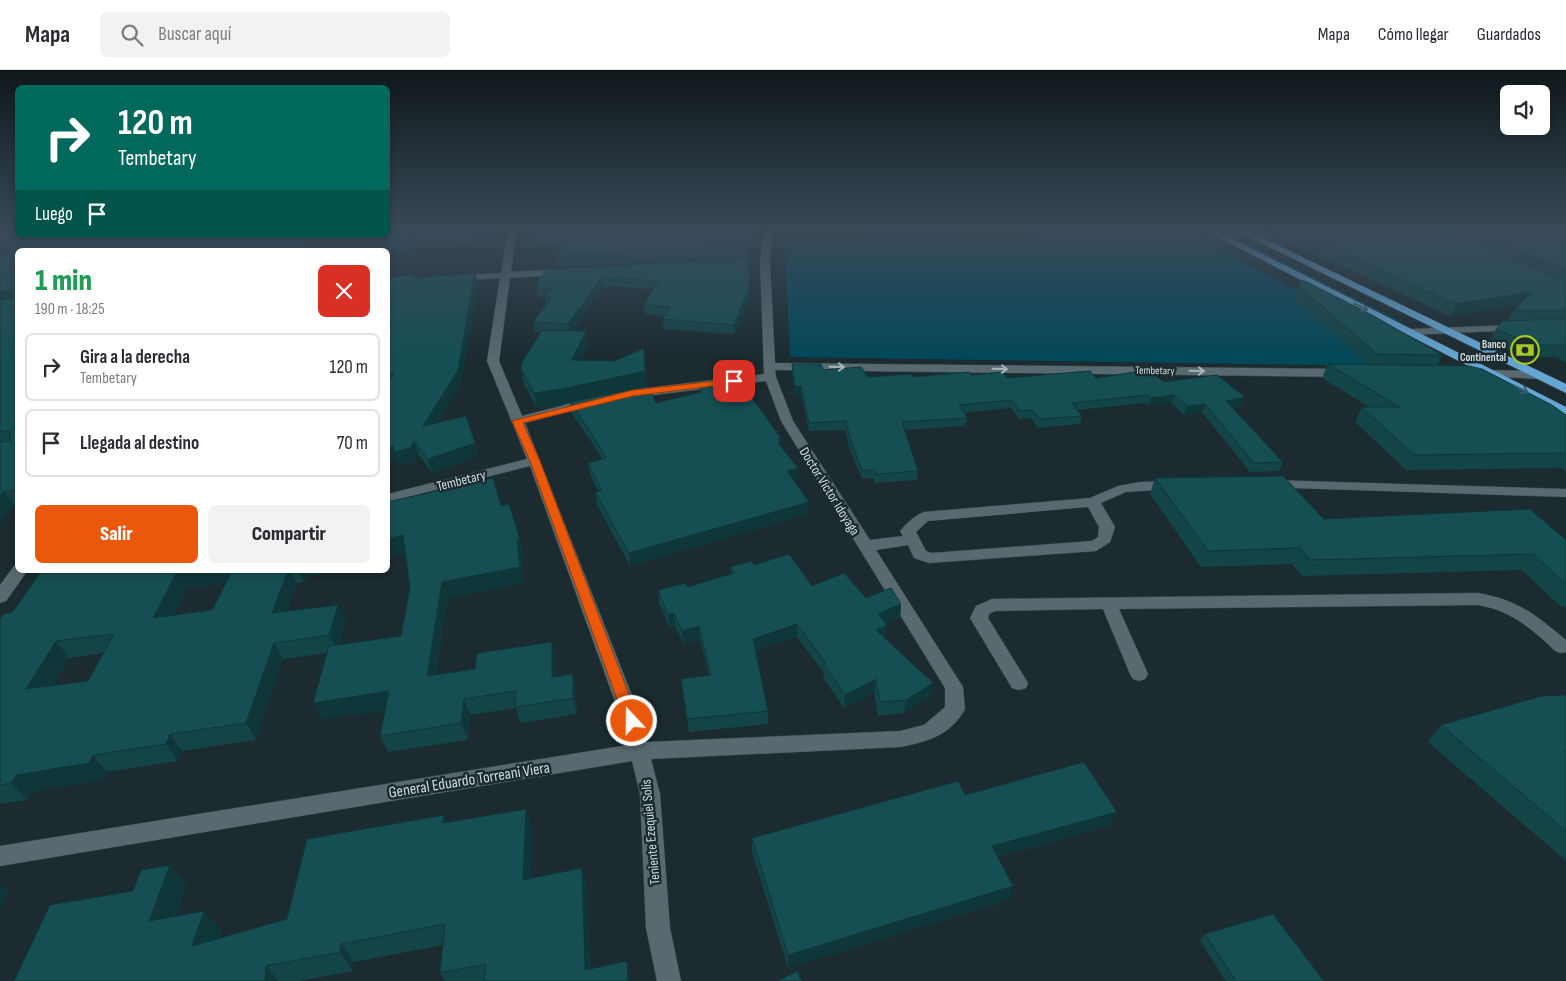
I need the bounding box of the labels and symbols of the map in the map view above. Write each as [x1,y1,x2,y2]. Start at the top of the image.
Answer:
one-way arrow [1353,302,1368,312]
bank icon: Banco Continental [1510,335,1540,365]
place label: Banco Continental [1460,338,1506,364]
pin [713,360,755,402]
one-way arrow [829,362,845,372]
one-way arrow [992,364,1008,374]
street label: Tembetary [1135,364,1175,377]
one-way arrow [1189,366,1205,376]
one-way arrow [1513,385,1528,394]
street label: Doctor Victor Idoyaga [796,444,863,539]
street label: Tembetary [435,466,488,495]
position arrow [605,694,657,746]
street label: General Eduardo Torreani Viera [387,758,551,803]
street label: Teniente Ezequiel Solís [637,779,664,885]

